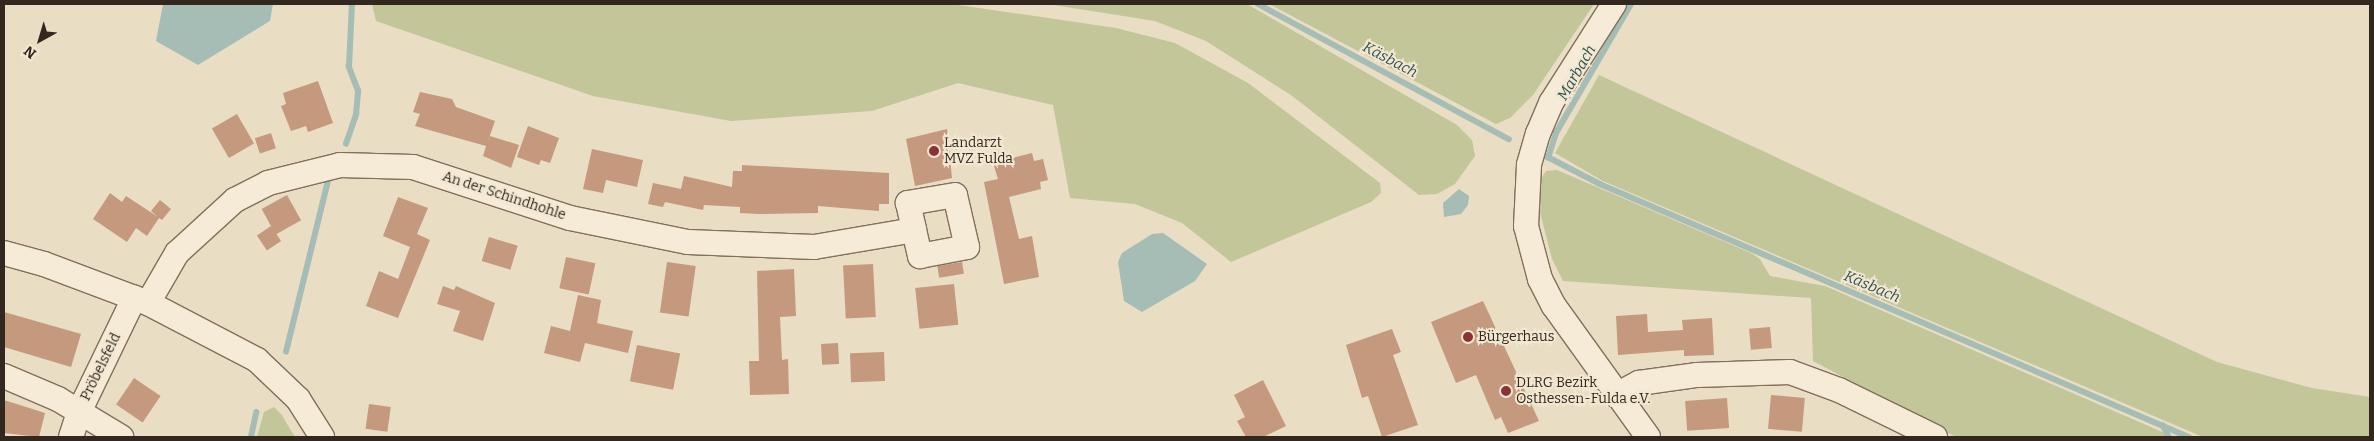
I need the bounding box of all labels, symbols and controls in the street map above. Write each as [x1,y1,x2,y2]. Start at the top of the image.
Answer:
north arrow [15,15,65,65]
water label: Käsbach [1360,38,1420,82]
text: N [21,42,40,62]
water label: Marbach [1554,42,1600,104]
place label: Landarzt MVZ Fulda [944,135,1013,168]
marker: Landarzt MVZ Fulda [928,145,940,157]
street label: An der Schindhohle [440,168,568,224]
water label: Käsbach [1841,267,1903,307]
place label: Bürgerhaus [1478,329,1554,345]
street label: Pröbelsfeld [77,330,125,404]
marker: Bürgerhaus [1462,331,1474,343]
place label: DLRG Bezirk Osthessen-Fulda e.V. [1516,375,1650,408]
marker: DLRG Bezirk Osthessen-Fulda e.V. [1500,385,1512,397]

